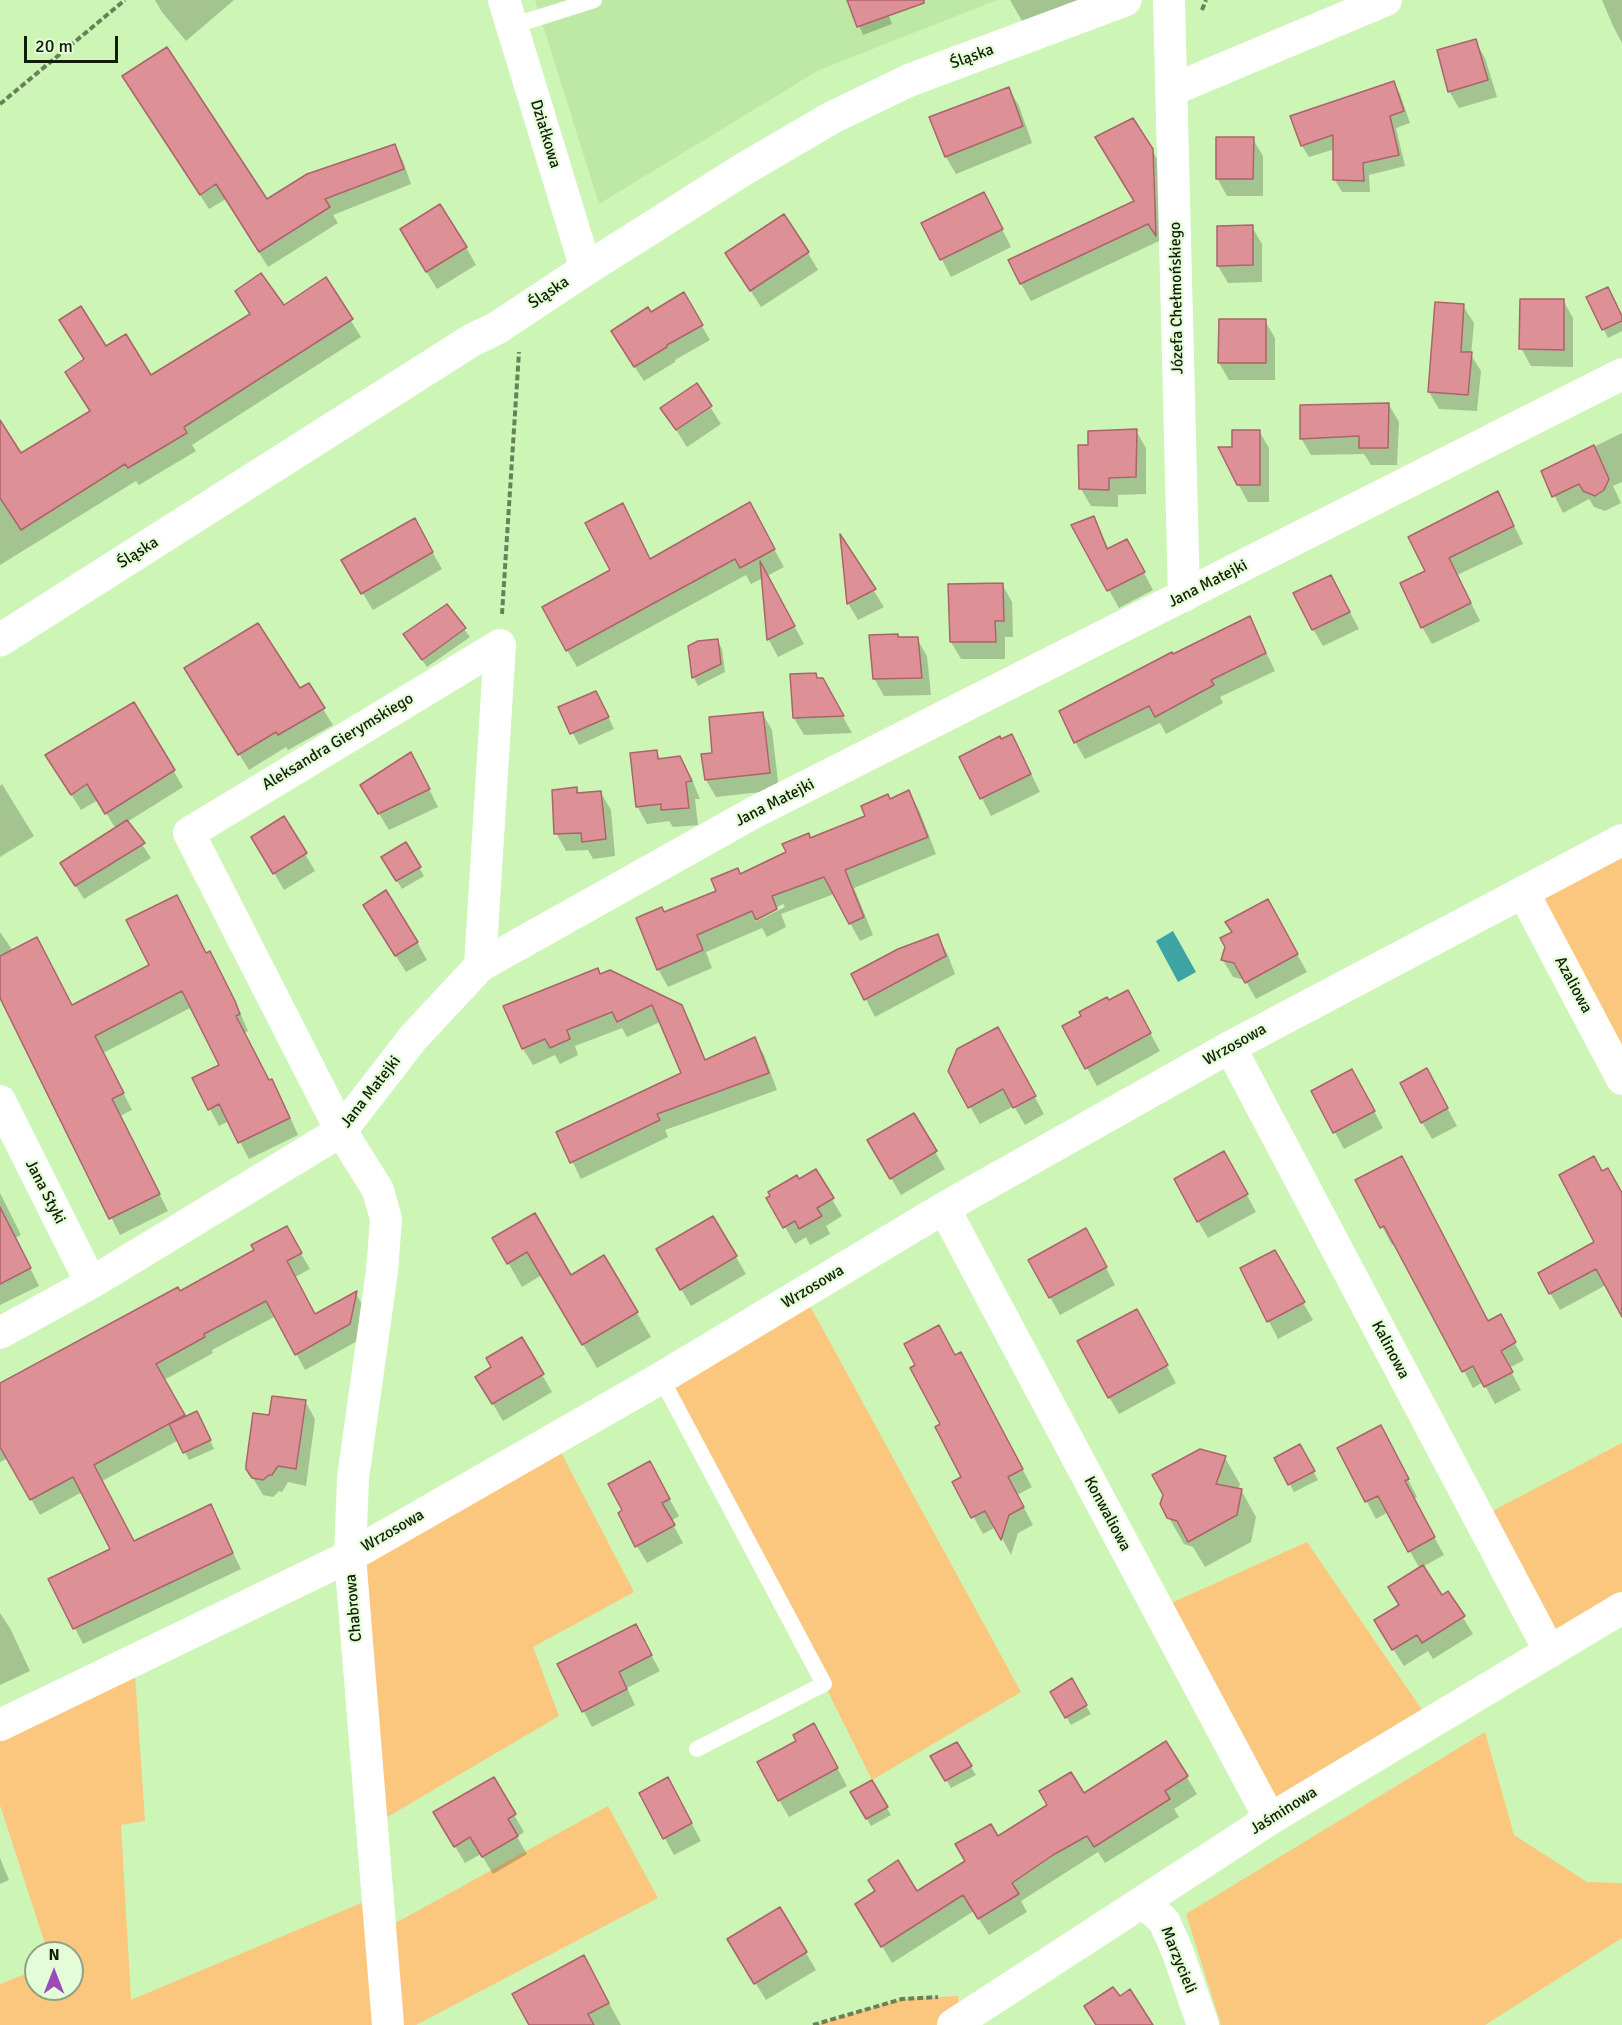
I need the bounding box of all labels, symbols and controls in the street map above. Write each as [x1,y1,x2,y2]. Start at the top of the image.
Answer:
scale bar [27,24,122,62]
text: 20 m [35,35,73,57]
street label: Śląska [948,40,996,74]
street label: Działkowa [526,97,564,171]
street label: Józefa Chełmońskiego [1166,221,1188,375]
street label: Śląska [525,272,573,314]
street label: Śląska [114,533,162,573]
street label: Jana Matejki [1165,556,1251,612]
street label: Aleksandra Gierymskiego [259,689,417,795]
street label: Jana Matejki [732,775,818,831]
street label: Azaliowa [1550,953,1596,1017]
street label: Wrzosowa [1200,1020,1270,1070]
street label: Jana Matejki [337,1052,405,1132]
street label: Jana Styki [21,1157,69,1227]
street label: Wrzosowa [778,1261,848,1313]
street label: Kalinowa [1367,1318,1413,1382]
street label: Konwaliowa [1079,1473,1135,1555]
street label: Wrzosowa [358,1505,428,1557]
street label: Chabrowa [341,1573,367,1643]
street label: Jaśminowa [1247,1783,1321,1839]
street label: Marzycieli [1156,1924,1200,1996]
north arrow [24,1941,84,2001]
text: N [48,1945,60,1965]

